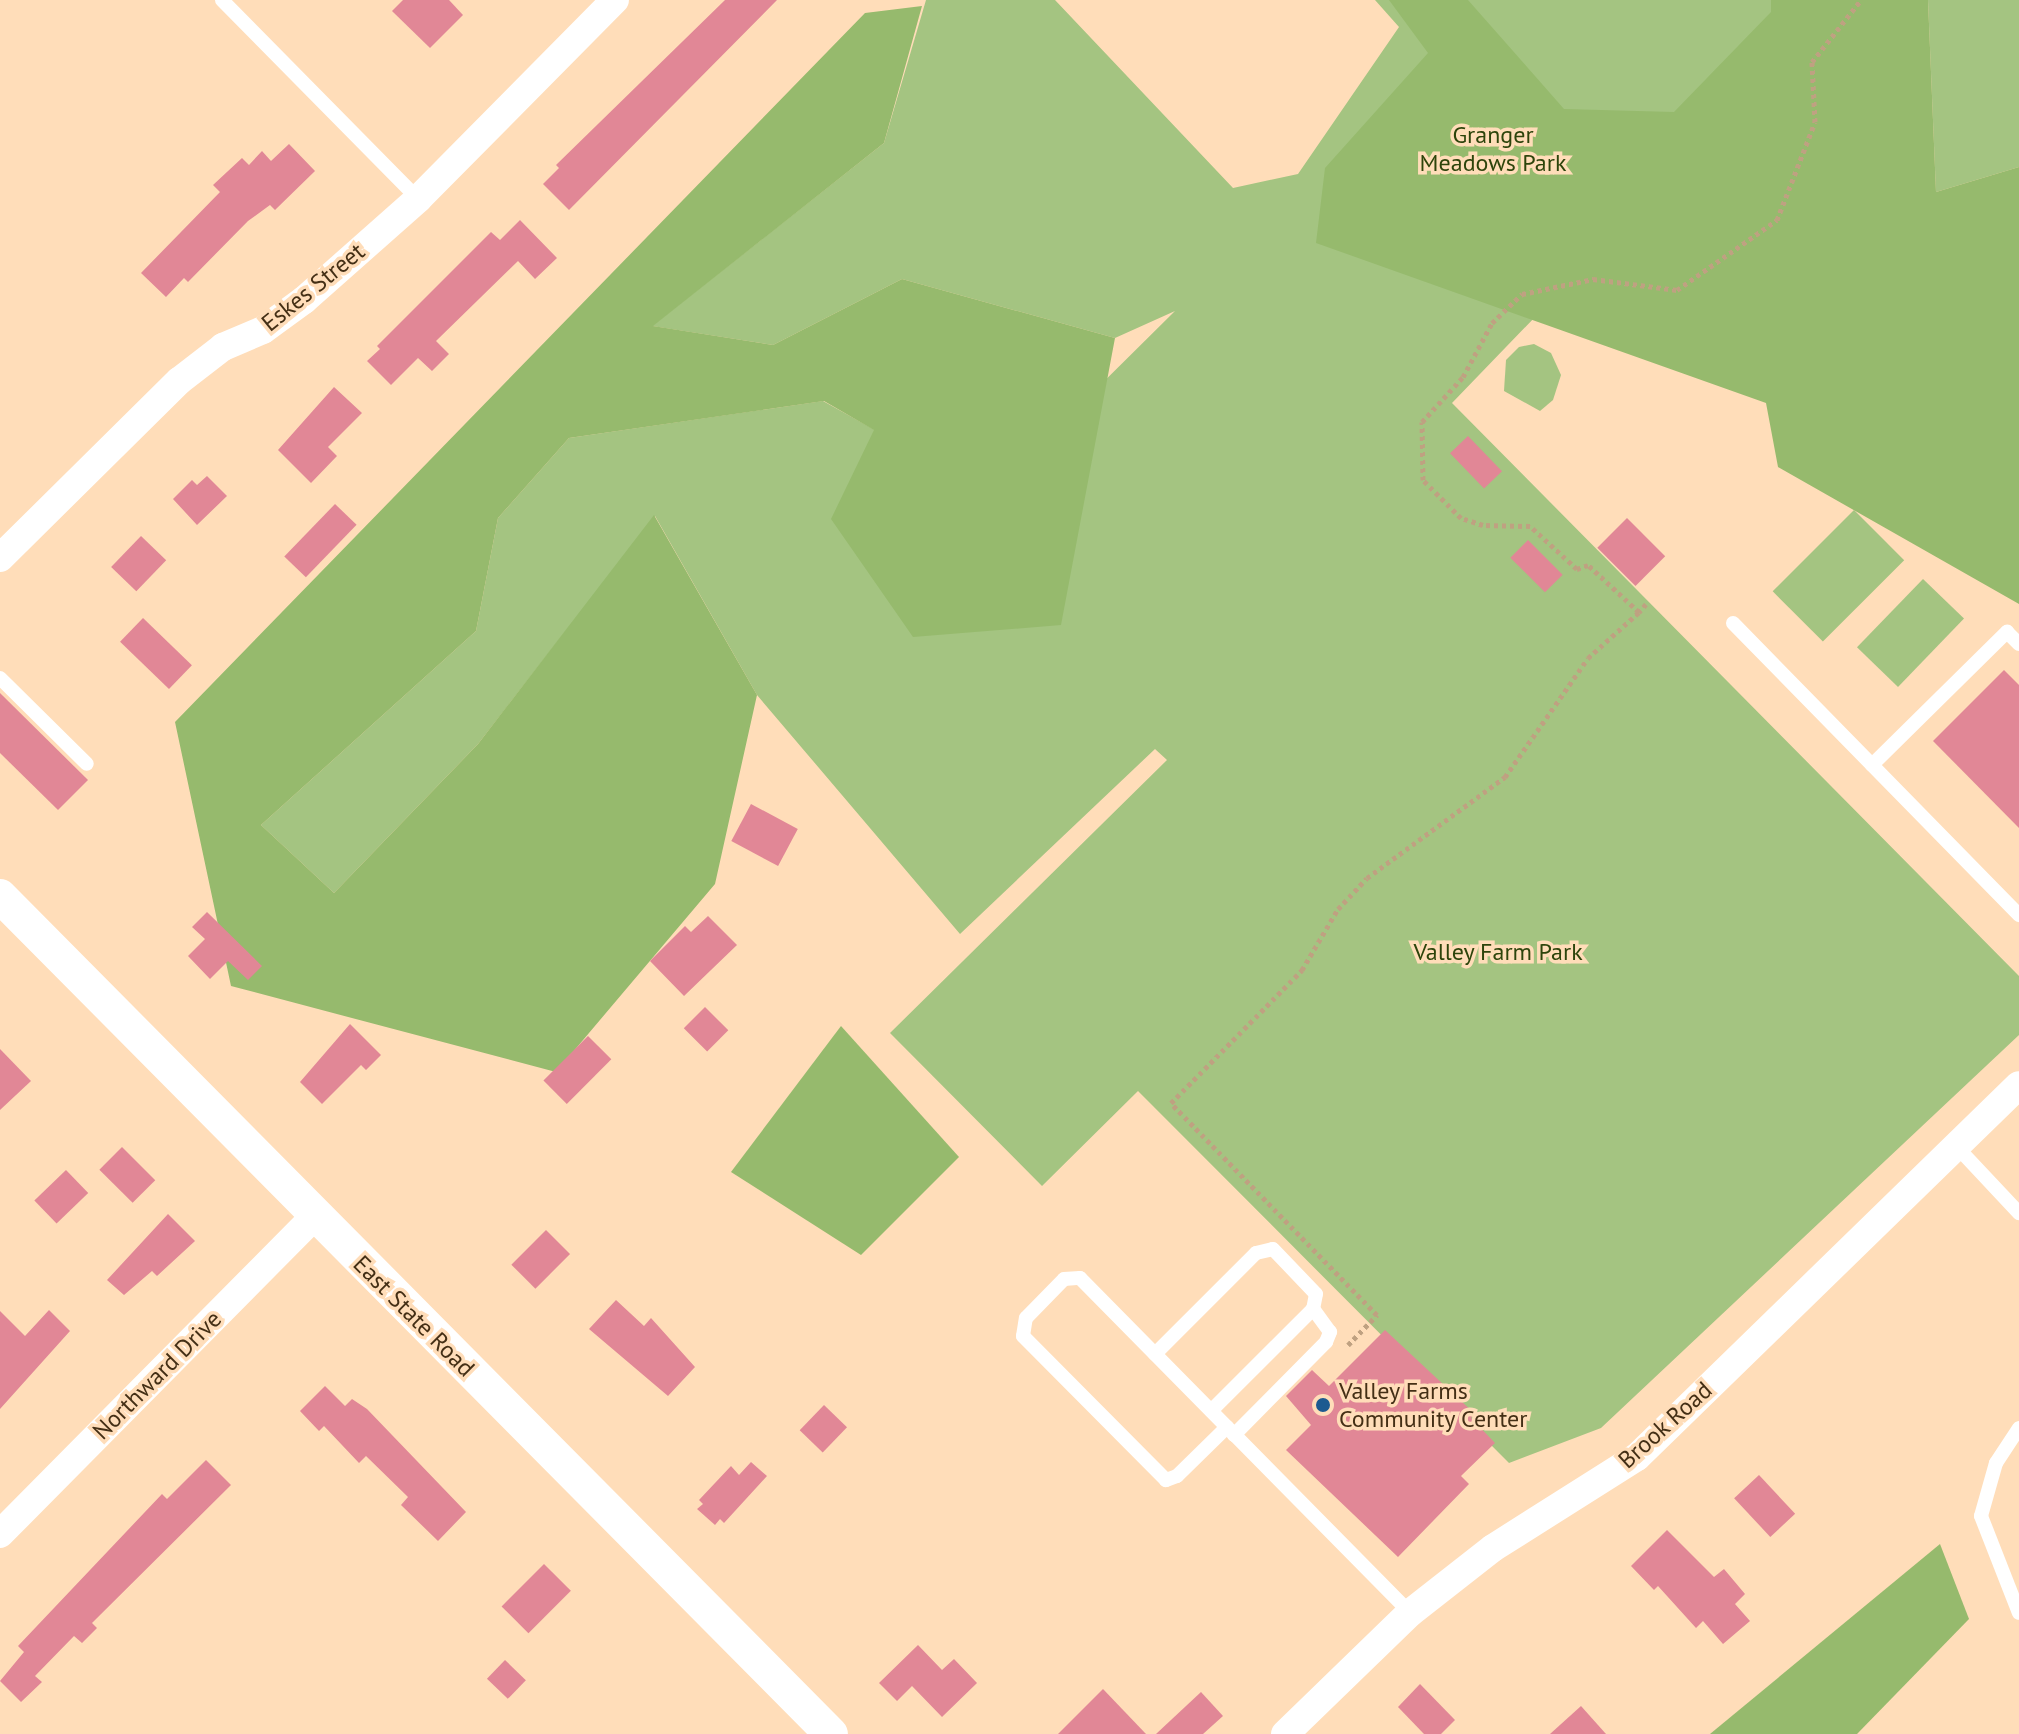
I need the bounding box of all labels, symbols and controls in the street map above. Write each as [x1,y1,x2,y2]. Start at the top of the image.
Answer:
park label: Granger Meadows Park [1420,121,1566,177]
street label: Eskes Street [256,237,370,337]
park label: Valley Farm Park [1413,938,1583,966]
street label: East State Road [347,1249,481,1383]
street label: Northward Drive [87,1305,227,1445]
street label: Brook Road [1612,1375,1718,1475]
place label: Valley Farms Community Center [1339,1377,1528,1433]
marker: Valley Farms Community Center [1314,1396,1332,1414]

